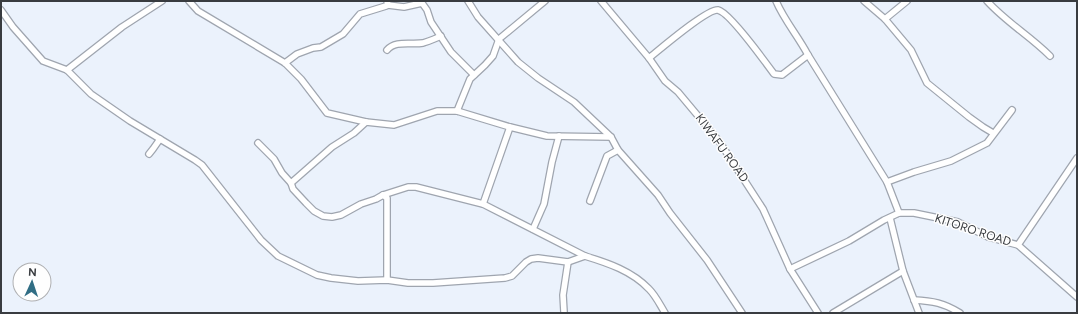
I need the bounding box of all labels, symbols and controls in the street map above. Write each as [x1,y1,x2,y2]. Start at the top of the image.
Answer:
street label: KIWAFU ROAD [693,111,751,185]
street label: KITORO ROAD [933,211,1013,249]
north arrow [12,262,52,302]
text: N [28,266,37,279]

